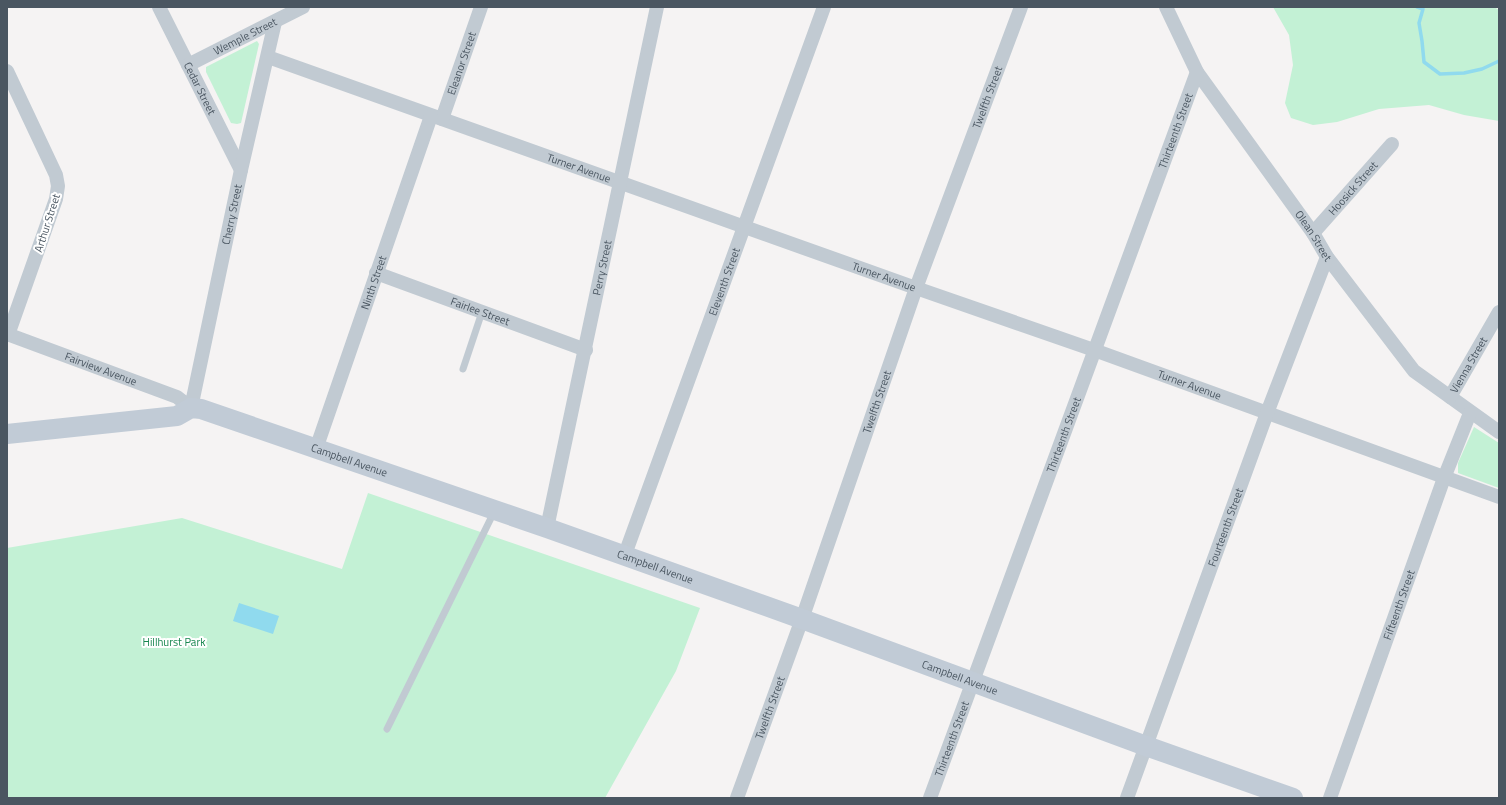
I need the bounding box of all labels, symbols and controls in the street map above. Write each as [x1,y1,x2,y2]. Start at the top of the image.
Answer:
street label: Wemple Street [211,13,280,59]
street label: Eleanor Street [443,29,480,97]
street label: Cedar Street [180,59,220,118]
street label: Twelfth Street [968,64,1006,131]
street label: Thirteenth Street [1154,91,1197,171]
street label: Turner Avenue [545,149,613,187]
street label: Hoosick Street [1324,157,1381,219]
street label: Cherry Street [218,183,246,246]
street label: Arthur Street [30,192,64,254]
street label: Olean Street [1291,207,1336,265]
street label: Perry Street [588,239,616,297]
street label: Eleventh Street [704,245,744,318]
street label: Ninth Street [357,253,390,312]
street label: Turner Avenue [850,258,919,295]
street label: Fairlee Street [448,293,512,329]
street label: Vienna Street [1446,334,1491,396]
street label: Fairview Avenue [63,348,139,390]
street label: Turner Avenue [1155,366,1224,404]
street label: Twelfth Street [858,368,895,436]
street label: Thirteenth Street [1042,395,1085,475]
street label: Campbell Avenue [309,439,390,481]
street label: Fourteenth Street [1204,486,1247,569]
street label: Campbell Avenue [615,546,696,588]
street label: Fifteenth Street [1379,568,1419,642]
park label: Hillhurst Park [143,634,206,650]
street label: Campbell Avenue [920,656,1000,699]
street label: Twelfth Street [751,674,789,741]
street label: Thirteenth Street [931,699,973,779]

